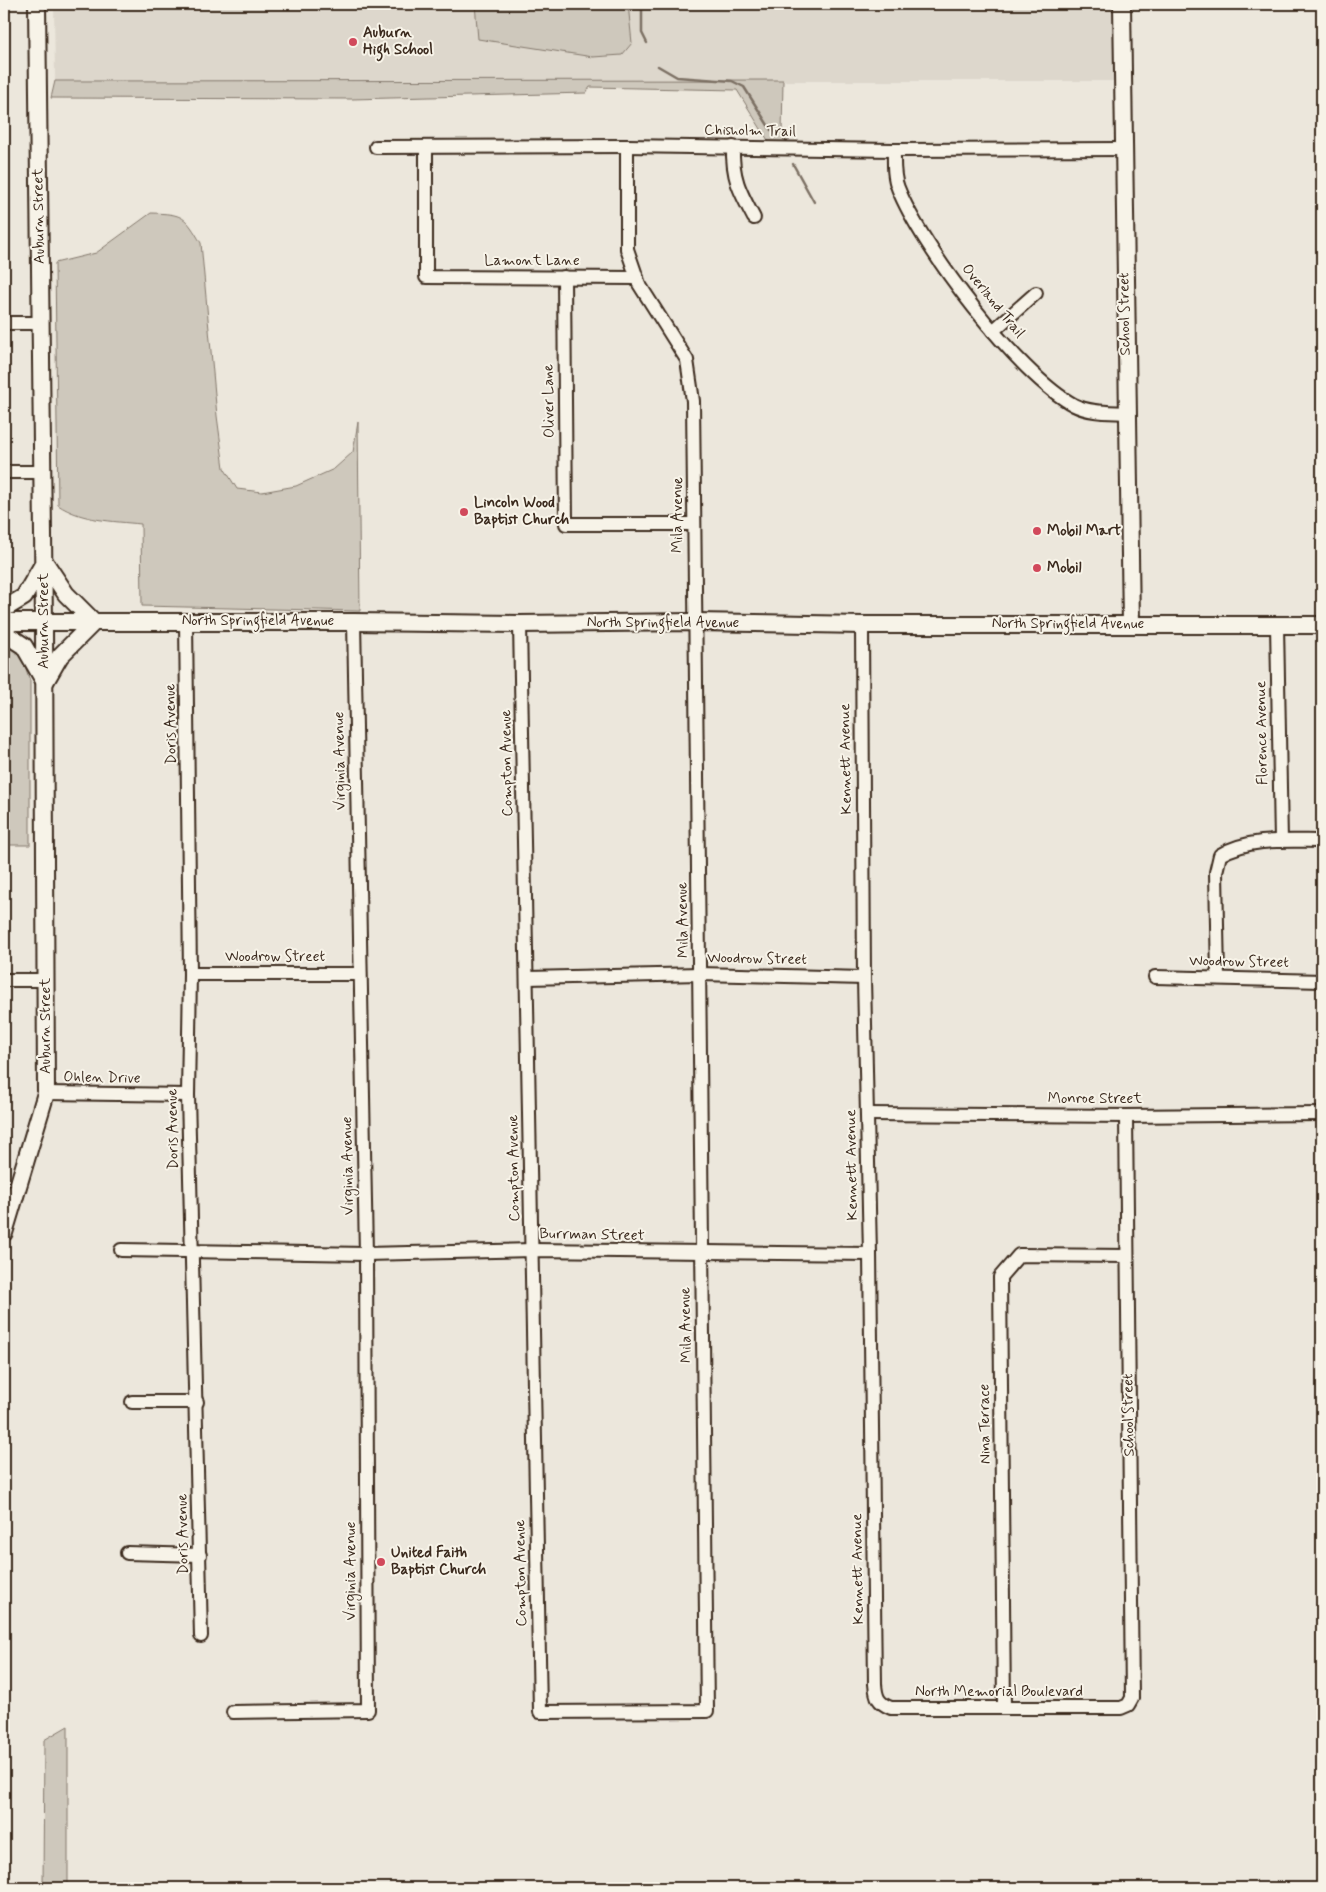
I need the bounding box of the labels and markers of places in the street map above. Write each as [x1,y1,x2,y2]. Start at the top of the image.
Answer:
place label: Auburn High School [363,23,433,62]
marker: Auburn High School [347,36,359,48]
place label: Lincoln Wood Baptist Church [474,493,570,530]
marker: Lincoln Wood Baptist Church [458,506,470,518]
place label: Mobil Mart [1047,521,1121,541]
marker: Mobil Mart [1031,525,1043,537]
place label: Mobil [1047,558,1082,578]
marker: Mobil [1031,562,1043,574]
place label: United Faith Baptist Church [391,1543,487,1580]
marker: United Faith Baptist Church [375,1556,387,1568]

